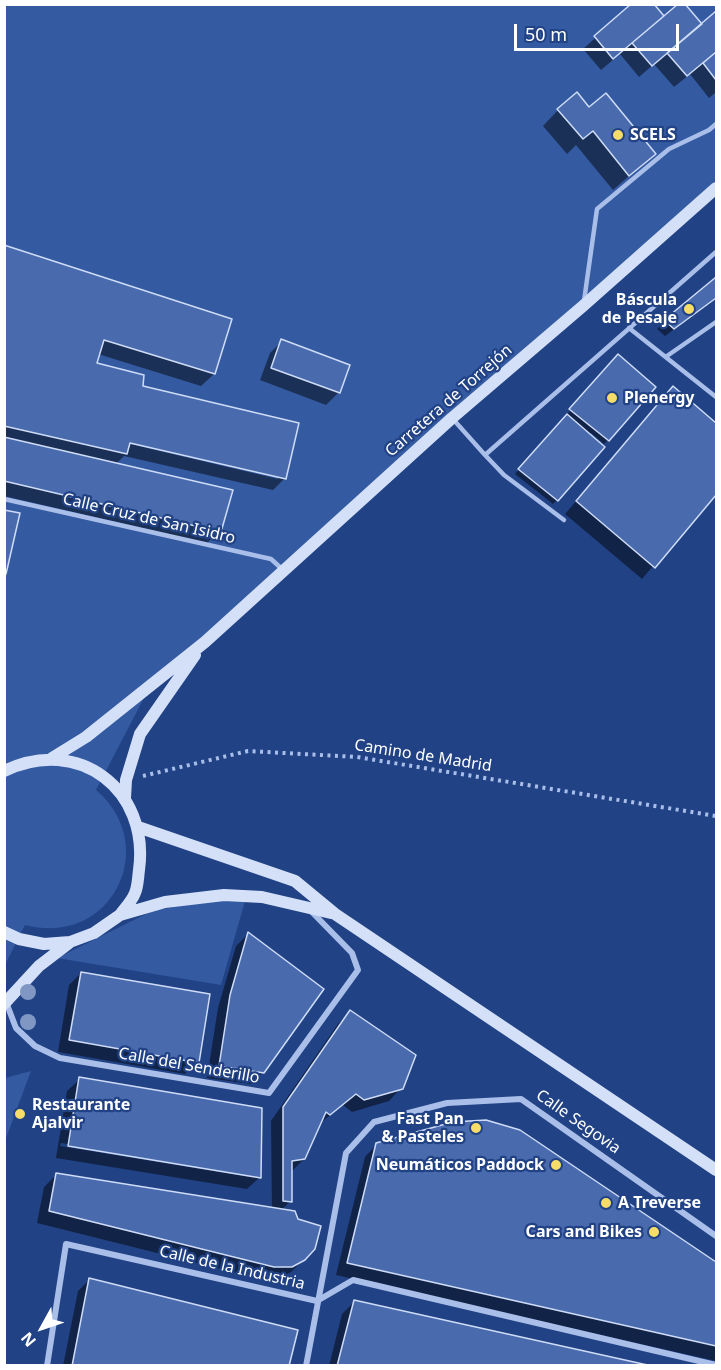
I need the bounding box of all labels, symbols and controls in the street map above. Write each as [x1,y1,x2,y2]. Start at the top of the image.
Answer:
scale bar [517,12,682,50]
text: 50 m [525,22,567,46]
place label: SCELS [630,125,676,145]
marker: SCELS [611,128,625,142]
place label: Báscula de Pesaje [602,290,677,328]
marker: Báscula de Pesaje [682,302,696,316]
street label: Carretera de Torrejón [382,341,516,461]
place label: Plenergy [624,388,694,408]
marker: Plenergy [605,391,619,405]
street label: Calle Cruz de San Isidro [61,490,237,548]
street label: Camino de Madrid [353,736,493,776]
street label: Calle del Senderillo [117,1044,261,1088]
street label: Calle Segovia [532,1086,624,1158]
place label: Restaurante Ajalvir [32,1095,130,1133]
marker: Restaurante Ajalvir [13,1107,27,1121]
place label: Fast Pan & Pasteles [381,1109,464,1147]
marker: Fast Pan & Pasteles [469,1121,483,1135]
place label: Neumáticos Paddock [376,1155,544,1175]
marker: Neumáticos Paddock [549,1158,563,1172]
place label: A Treverse [618,1193,701,1213]
marker: A Treverse [599,1196,613,1210]
place label: Cars and Bikes [526,1222,642,1242]
marker: Cars and Bikes [647,1225,661,1239]
street label: Calle de la Industria [157,1242,307,1294]
north arrow [12,1298,72,1358]
text: N [16,1328,41,1352]

